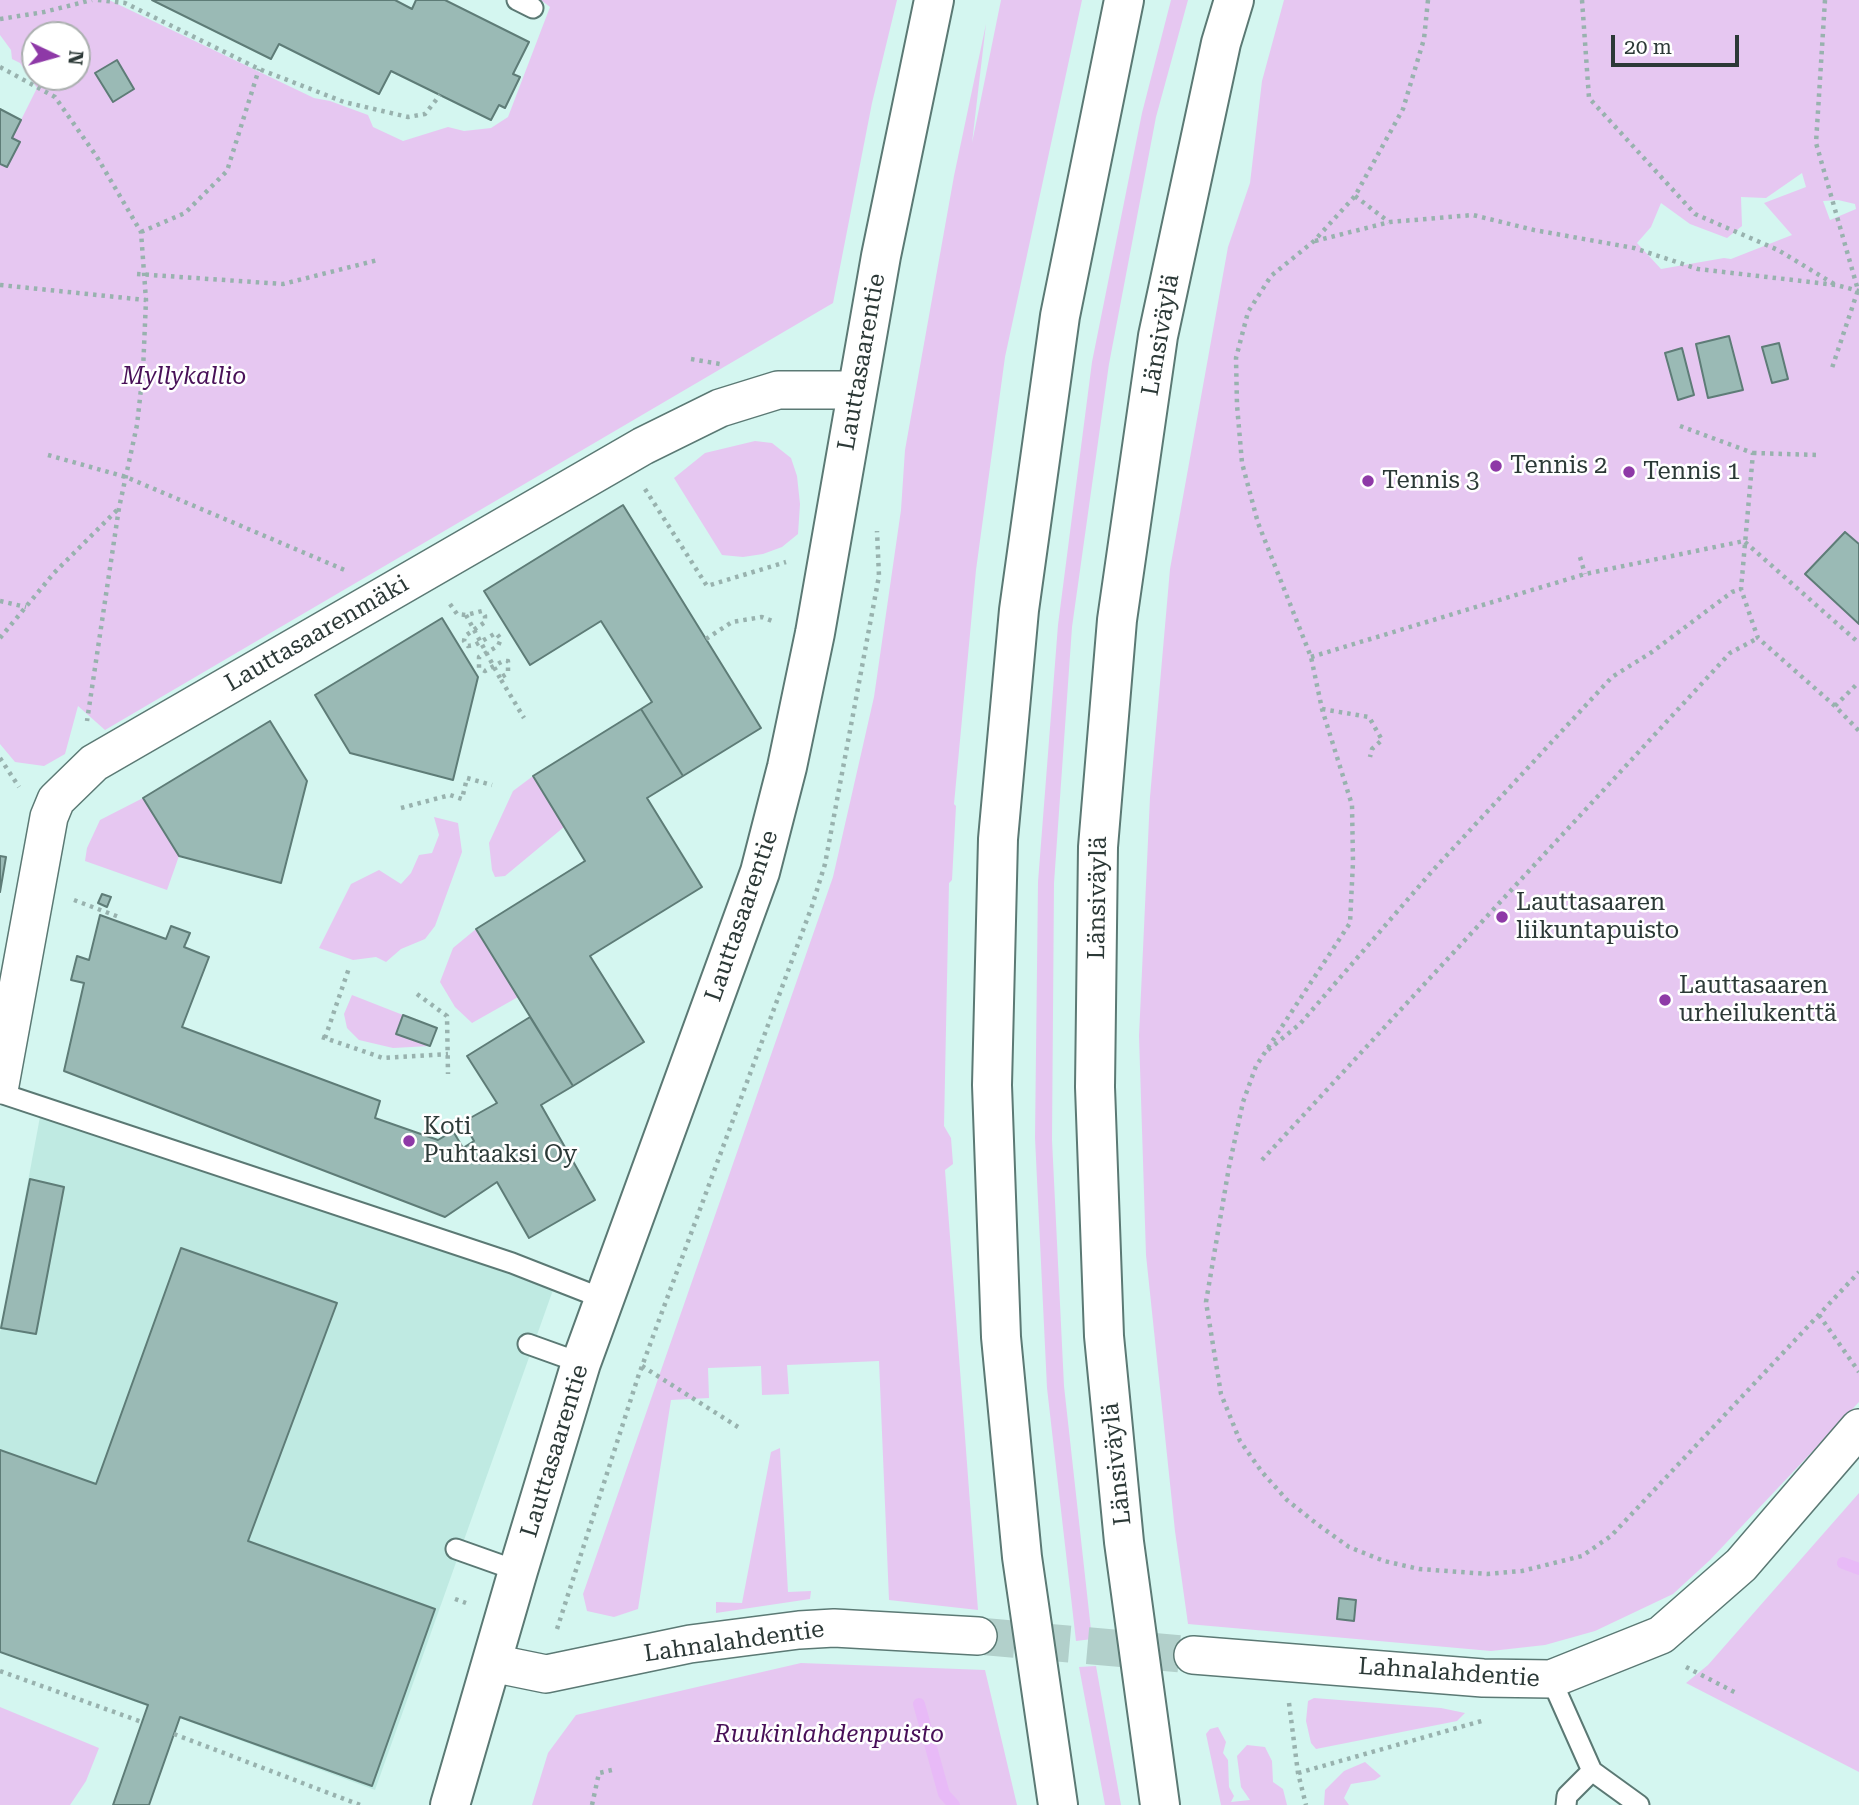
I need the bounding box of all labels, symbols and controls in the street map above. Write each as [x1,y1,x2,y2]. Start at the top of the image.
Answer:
north arrow [21,21,91,91]
scale bar [1614,21,1742,65]
text: 20 m [1624,35,1672,59]
text: N [63,49,88,66]
street label: Lauttasaarentie [832,271,892,453]
street label: Länsiväylä [1136,272,1186,398]
park label: Myllykallio [122,363,246,391]
place label: Tennis 2 [1510,452,1607,480]
marker: Tennis 2 [1488,458,1504,474]
place label: Tennis 1 [1643,458,1740,486]
marker: Tennis 1 [1621,464,1637,480]
place label: Tennis 3 [1382,467,1479,495]
marker: Tennis 3 [1360,473,1376,489]
street label: Lauttasaarenmäki [220,570,414,698]
street label: Lauttasaarentie [699,827,785,1005]
street label: Länsiväylä [1083,836,1113,960]
place label: Lauttasaaren liikuntapuisto [1516,889,1679,945]
marker: Lauttasaaren liikuntapuisto [1494,909,1510,925]
place label: Lauttasaaren urheilukenttä [1679,972,1837,1028]
marker: Lauttasaaren urheilukenttä [1657,992,1673,1008]
place label: Koti Puhtaaksi Oy [423,1113,577,1169]
marker: Koti Puhtaaksi Oy [401,1133,417,1149]
street label: Lauttasaarentie [515,1361,595,1541]
street label: Länsiväylä [1096,1401,1138,1527]
street label: Lahnalahdentie [642,1615,826,1669]
street label: Lahnalahdentie [1357,1652,1541,1694]
park label: Ruukinlahdenpuisto [714,1721,944,1749]

